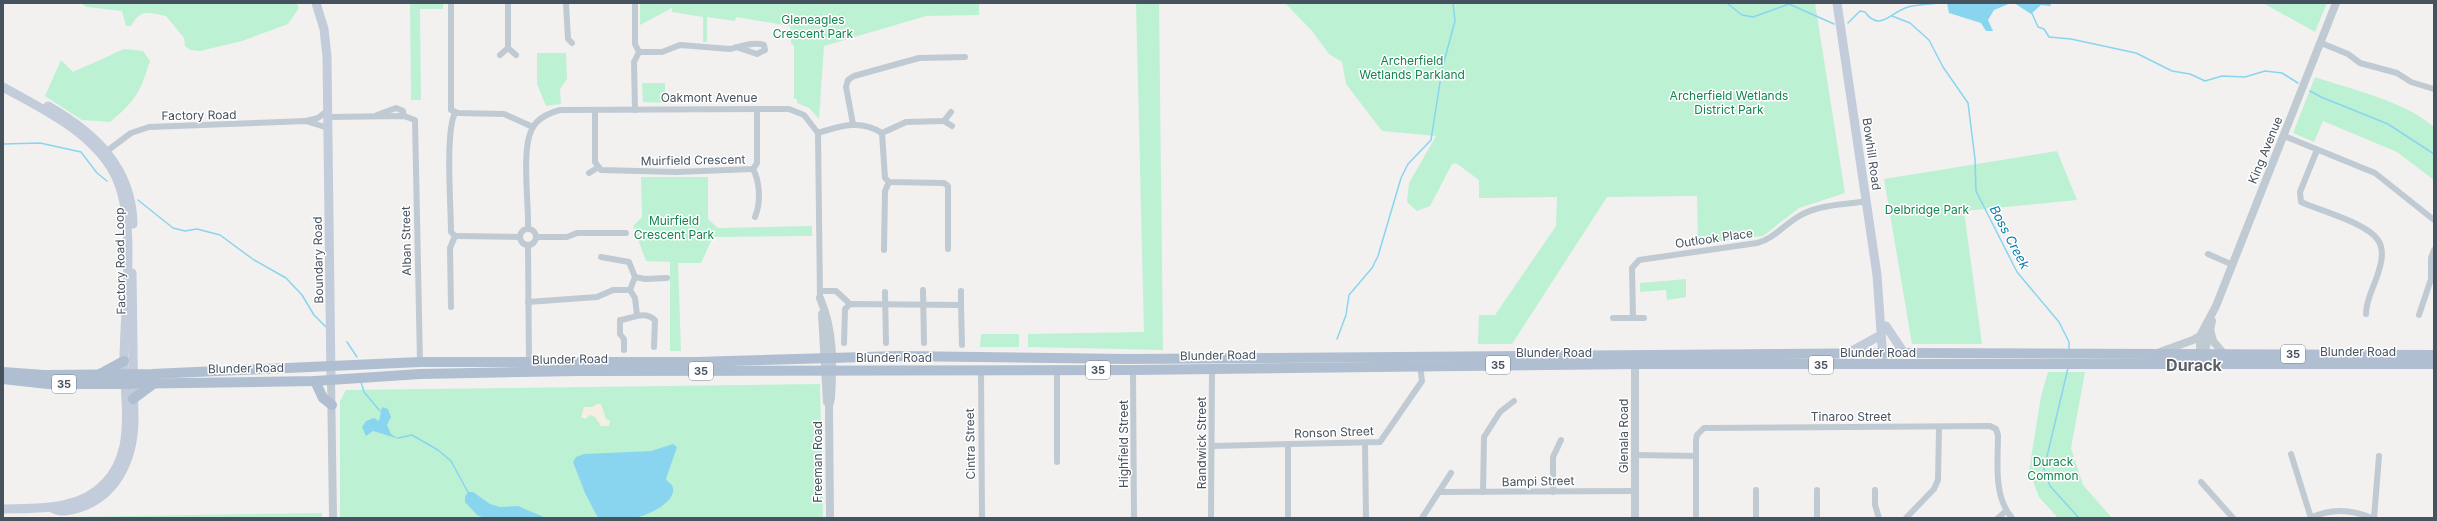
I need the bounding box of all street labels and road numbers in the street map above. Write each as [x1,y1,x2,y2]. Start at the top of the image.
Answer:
street label: Oakmont Avenue [661,90,757,105]
street label: Factory Road [161,107,237,123]
street label: King Avenue [2245,114,2285,186]
street label: Bowhill Road [1860,117,1884,191]
street label: Muirfield Crescent [640,152,746,168]
street label: Alban Street [398,206,414,276]
street label: Factory Road Loop [112,207,128,315]
street label: Boundary Road [310,216,326,304]
street label: Outlook Place [1674,225,1754,251]
street label: Blunder Road [2320,344,2396,359]
street label: Blunder Road [1516,345,1592,360]
street label: Blunder Road [1840,345,1916,360]
road number: 35 [2281,345,2305,363]
street label: Blunder Road [1180,347,1256,363]
street label: Blunder Road [856,350,932,365]
street label: Blunder Road [532,351,608,367]
road number: 35 [1486,356,1510,374]
road number: 35 [1809,356,1833,374]
street label: Blunder Road [208,360,284,376]
road number: 35 [1086,361,1110,379]
road number: 35 [689,362,713,380]
road number: 35 [52,375,76,393]
street label: Randwick Street [1194,397,1209,489]
street label: Glenala Road [1616,399,1631,473]
street label: Highfield Street [1116,400,1131,488]
street label: Cintra Street [962,408,978,480]
street label: Tinaroo Street [1811,409,1891,424]
street label: Freeman Road [810,421,825,503]
street label: Ronson Street [1294,423,1374,441]
street label: Bampi Street [1502,473,1574,489]

